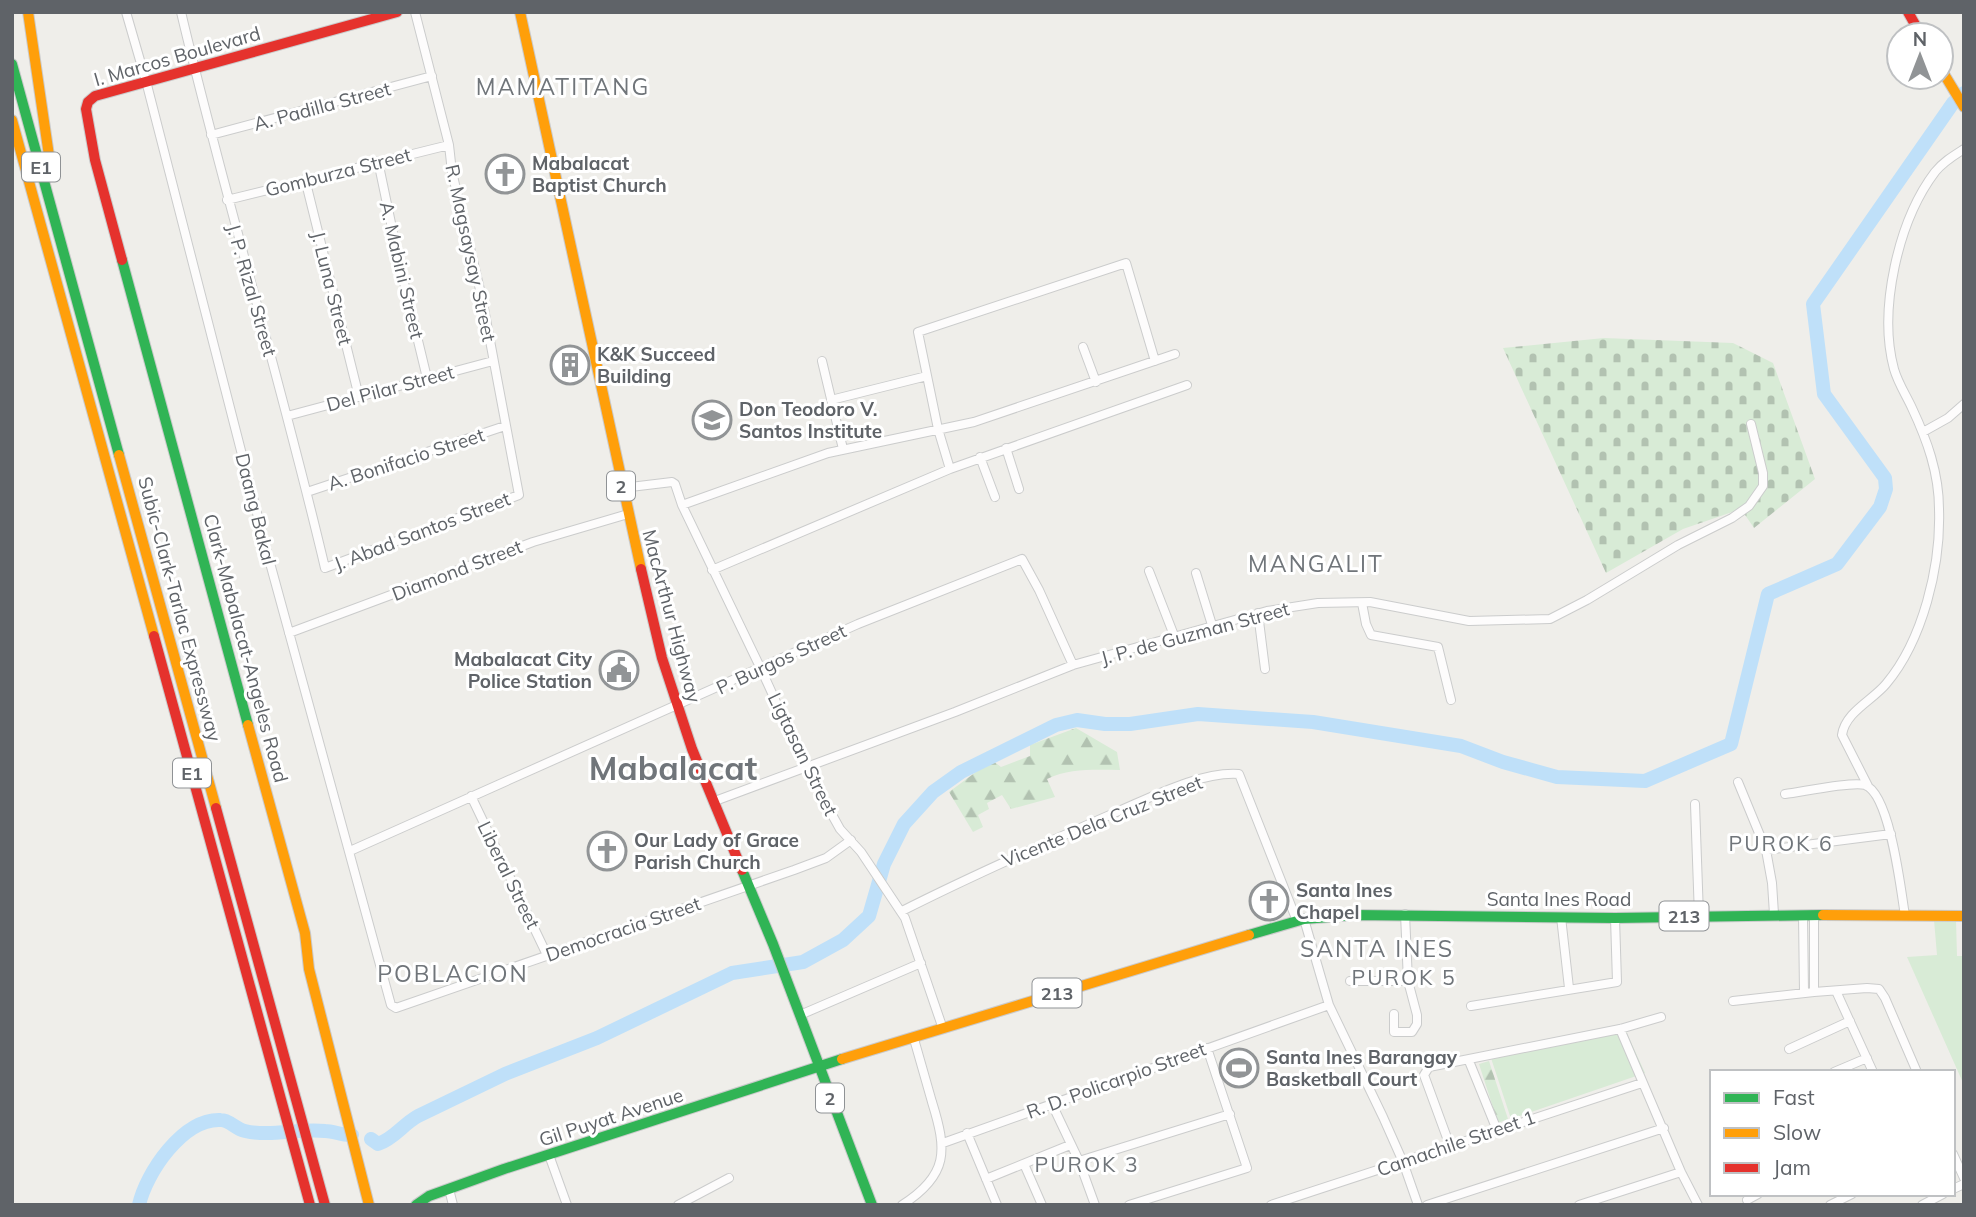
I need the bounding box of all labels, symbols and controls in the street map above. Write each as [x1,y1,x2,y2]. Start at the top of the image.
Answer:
street label: I. Marcos Boulevard [91,21,263,91]
north arrow [1885,21,1955,91]
text: N [1913,27,1927,51]
district label: MAMATITANG [476,72,650,101]
street label: A. Padilla Street [251,76,393,136]
street label: Gomburza Street [263,142,414,202]
place label: Mabalacat Baptist Church [532,151,667,197]
road number: E1 [22,152,60,182]
church icon: Mabalacat Baptist Church [484,153,526,195]
street label: R. Magsaysay Street [440,162,502,344]
street label: A. Mabini Street [375,199,430,341]
street label: J. P. Rizal Street [222,221,282,359]
street label: J. Luna Street [306,229,358,348]
place label: K&K Succeed Building [597,342,716,388]
building icon: K&K Succeed Building [549,344,591,386]
street label: Del Pilar Street [324,359,457,417]
place label: Don Teodoro V. Santos Institute [739,397,882,443]
school or university icon: Don Teodoro V. Santos Institute [691,399,733,441]
street label: A. Bonifacio Street [325,422,488,496]
street label: Daang Bakal [231,451,281,567]
road number: 2 [607,472,635,500]
street label: Subic-Clark-Tarlac Expressway [133,474,227,744]
street label: J. Abad Santos Street [330,486,514,576]
street label: Clark-Mabalacat-Angeles Road [199,511,293,785]
street label: MacArthur Highway [637,527,707,705]
street label: Diamond Street [388,534,526,606]
district label: MANGALIT [1248,549,1384,578]
street label: J. P. de Guzman Street [1098,596,1292,670]
street label: P. Burgos Street [712,618,850,700]
place label: Mabalacat City Police Station [454,647,593,693]
public building icon: Mabalacat City Police Station [598,649,640,691]
street label: Ligtasan Street [763,689,843,820]
district label: Mabalacat [589,747,757,788]
road number: E1 [173,758,211,788]
street label: Vicente Dela Cruz Street [998,770,1206,872]
street label: Liberal Street [473,817,546,933]
place label: Our Lady of Grace Parish Church [634,828,799,874]
church icon: Our Lady of Grace Parish Church [586,830,628,872]
district label: PUROK 6 [1728,830,1834,856]
place label: Santa Ines Chapel [1296,878,1392,924]
church icon: Santa Ines Chapel [1248,880,1290,922]
street label: Santa Ines Road [1487,887,1631,911]
street label: Democracia Street [542,891,704,967]
road number: 213 [1660,902,1708,931]
district label: SANTA INES [1300,934,1454,963]
district label: POBLACION [377,959,529,988]
district label: PUROK 5 [1351,964,1457,990]
road number: 213 [1032,978,1082,1008]
street label: R. D. Policarpio Street [1023,1036,1209,1124]
place label: Santa Ines Barangay Basketball Court [1266,1045,1458,1091]
sports icon: Santa Ines Barangay Basketball Court [1218,1047,1260,1089]
legend [1710,1070,1955,1196]
street label: Gil Puyat Avenue [536,1082,686,1152]
road number: 2 [816,1084,844,1112]
text: Fast [1773,1084,1815,1110]
street label: Camachile Street 1 [1374,1105,1538,1181]
text: Slow [1773,1119,1821,1145]
district label: PUROK 3 [1034,1151,1140,1177]
text: Jam [1773,1154,1811,1180]

